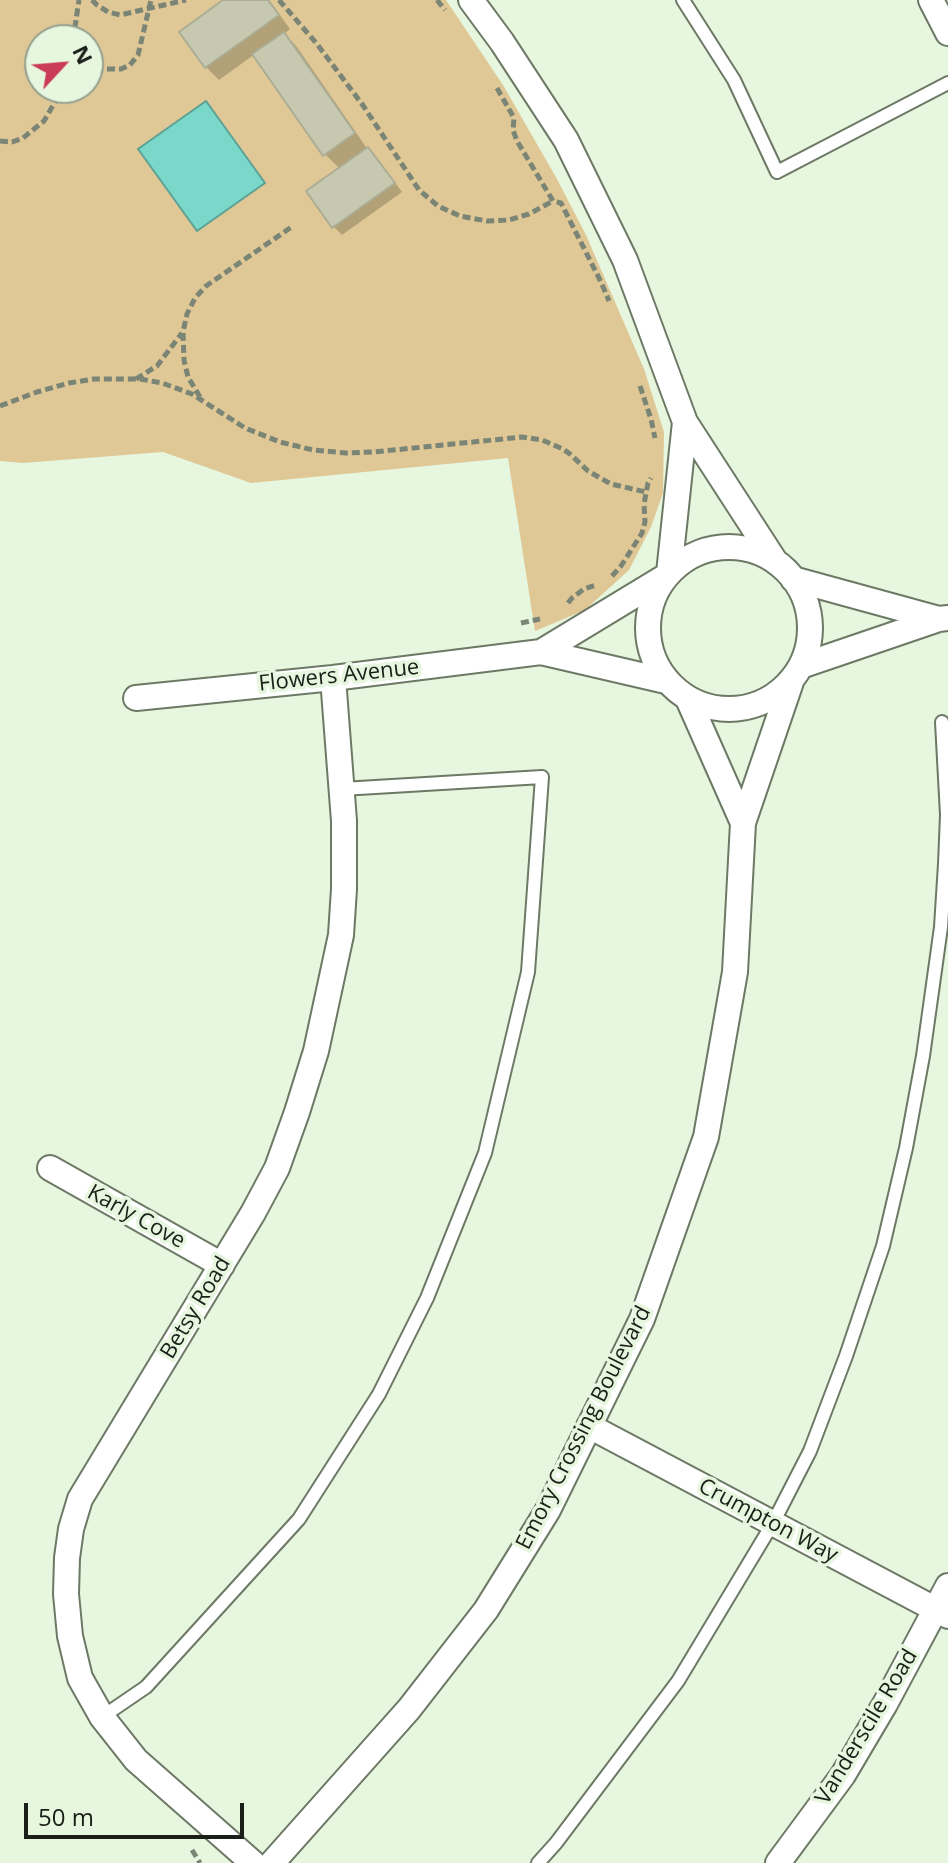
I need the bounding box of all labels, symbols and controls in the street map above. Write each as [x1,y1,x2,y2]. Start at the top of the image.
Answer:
north arrow [24,24,104,104]
text: N [66,40,101,69]
street label: Flowers Avenue [257,654,421,698]
street label: Karly Cove [83,1179,189,1255]
street label: Betsy Road [155,1252,237,1364]
street label: Emory Crossing Boulevard [511,1302,657,1554]
street label: Crumpton Way [694,1473,842,1569]
street label: Vanderscile Road [810,1645,924,1809]
scale bar [28,1787,248,1837]
text: 50 m [38,1800,94,1833]

